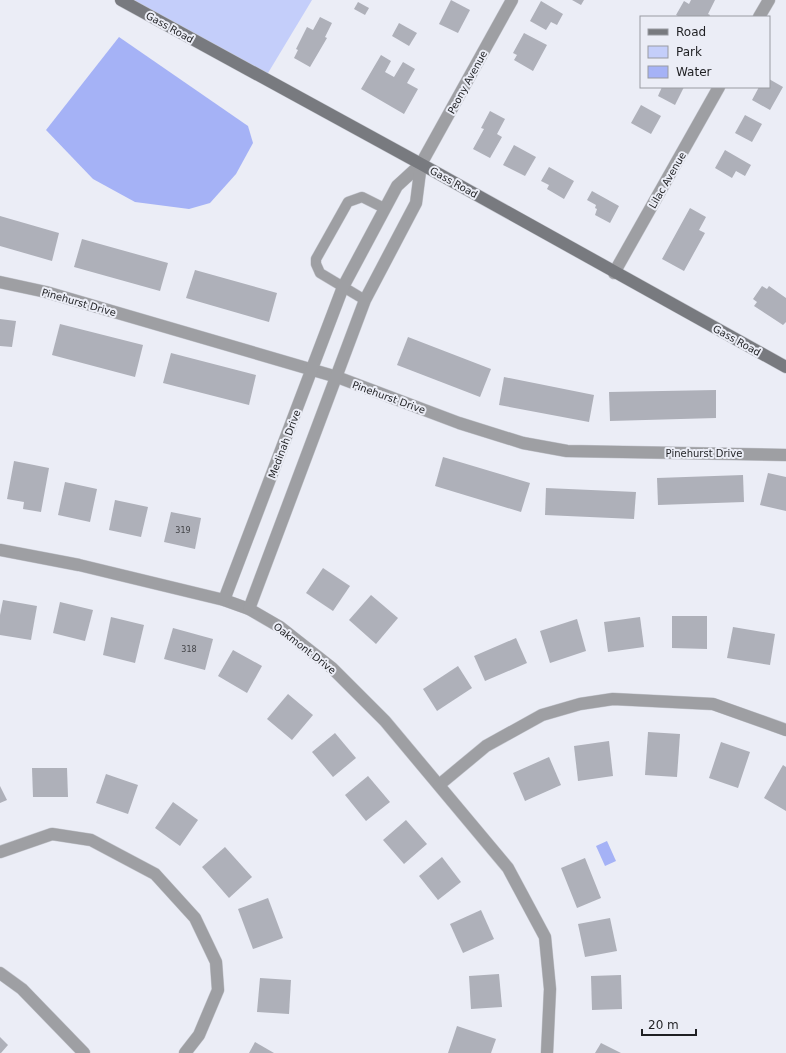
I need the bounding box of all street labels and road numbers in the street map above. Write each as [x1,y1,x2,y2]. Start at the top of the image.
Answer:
street label: Gass Road [144,10,195,45]
street label: Peony Avenue [446,49,489,116]
street label: Lilac Avenue [647,150,688,210]
street label: Gass Road [428,165,479,200]
street label: Pinehurst Drive [40,287,117,318]
street label: Gass Road [711,323,762,358]
street label: Pinehurst Drive [351,379,427,416]
street label: Medinah Drive [266,408,303,480]
street label: Pinehurst Drive [666,448,742,459]
street label: Oakmont Drive [271,621,338,676]

